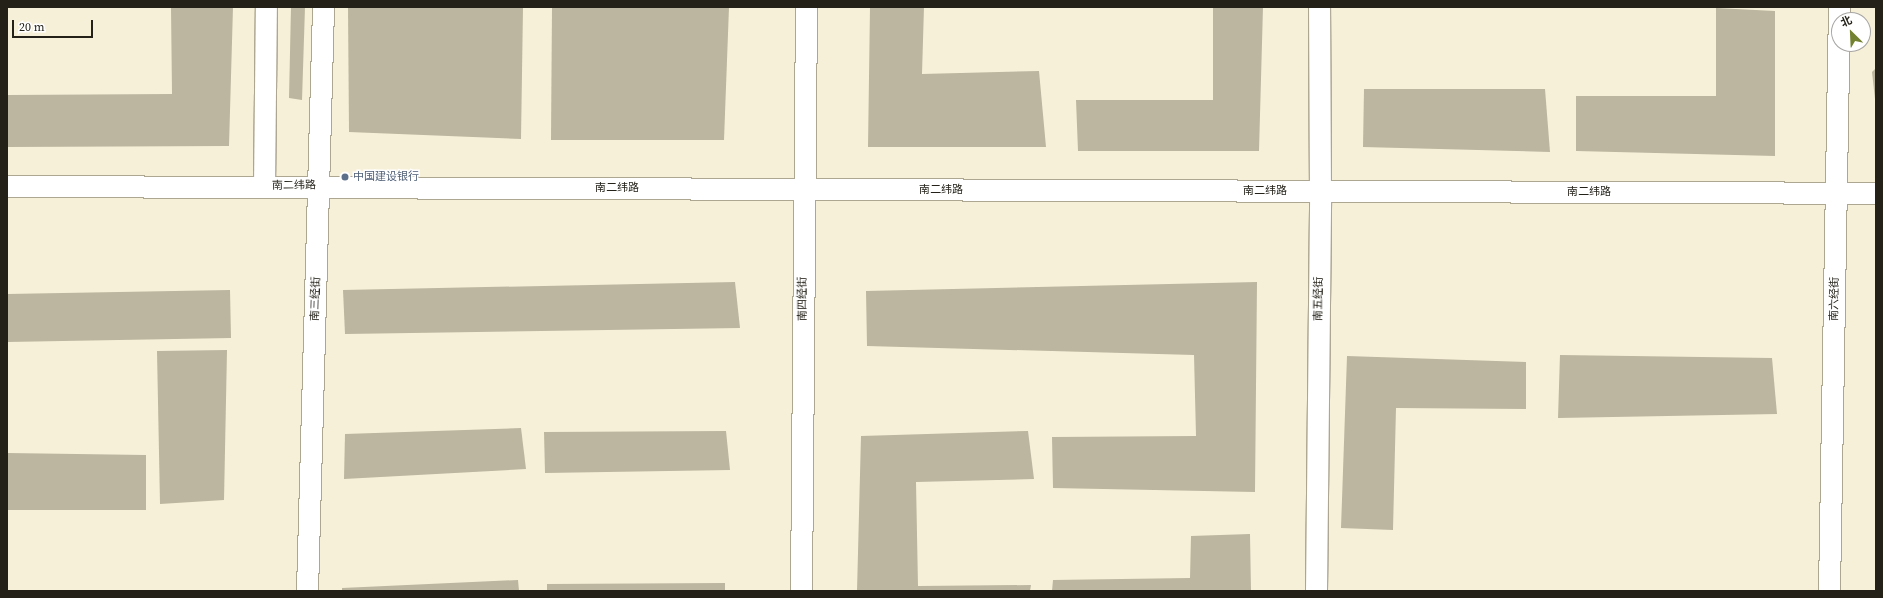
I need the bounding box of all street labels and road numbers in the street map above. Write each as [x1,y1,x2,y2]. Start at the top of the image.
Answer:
street label: 南二纬路 [272,179,316,193]
street label: 南二纬路 [595,181,639,195]
street label: 南二纬路 [919,183,963,197]
street label: 南二纬路 [1243,184,1287,198]
street label: 南二纬路 [1567,185,1611,199]
street label: 南三经街 [309,277,323,321]
street label: 南四经街 [796,277,810,321]
street label: 南五经街 [1312,277,1326,321]
street label: 南六经街 [1828,277,1842,321]

